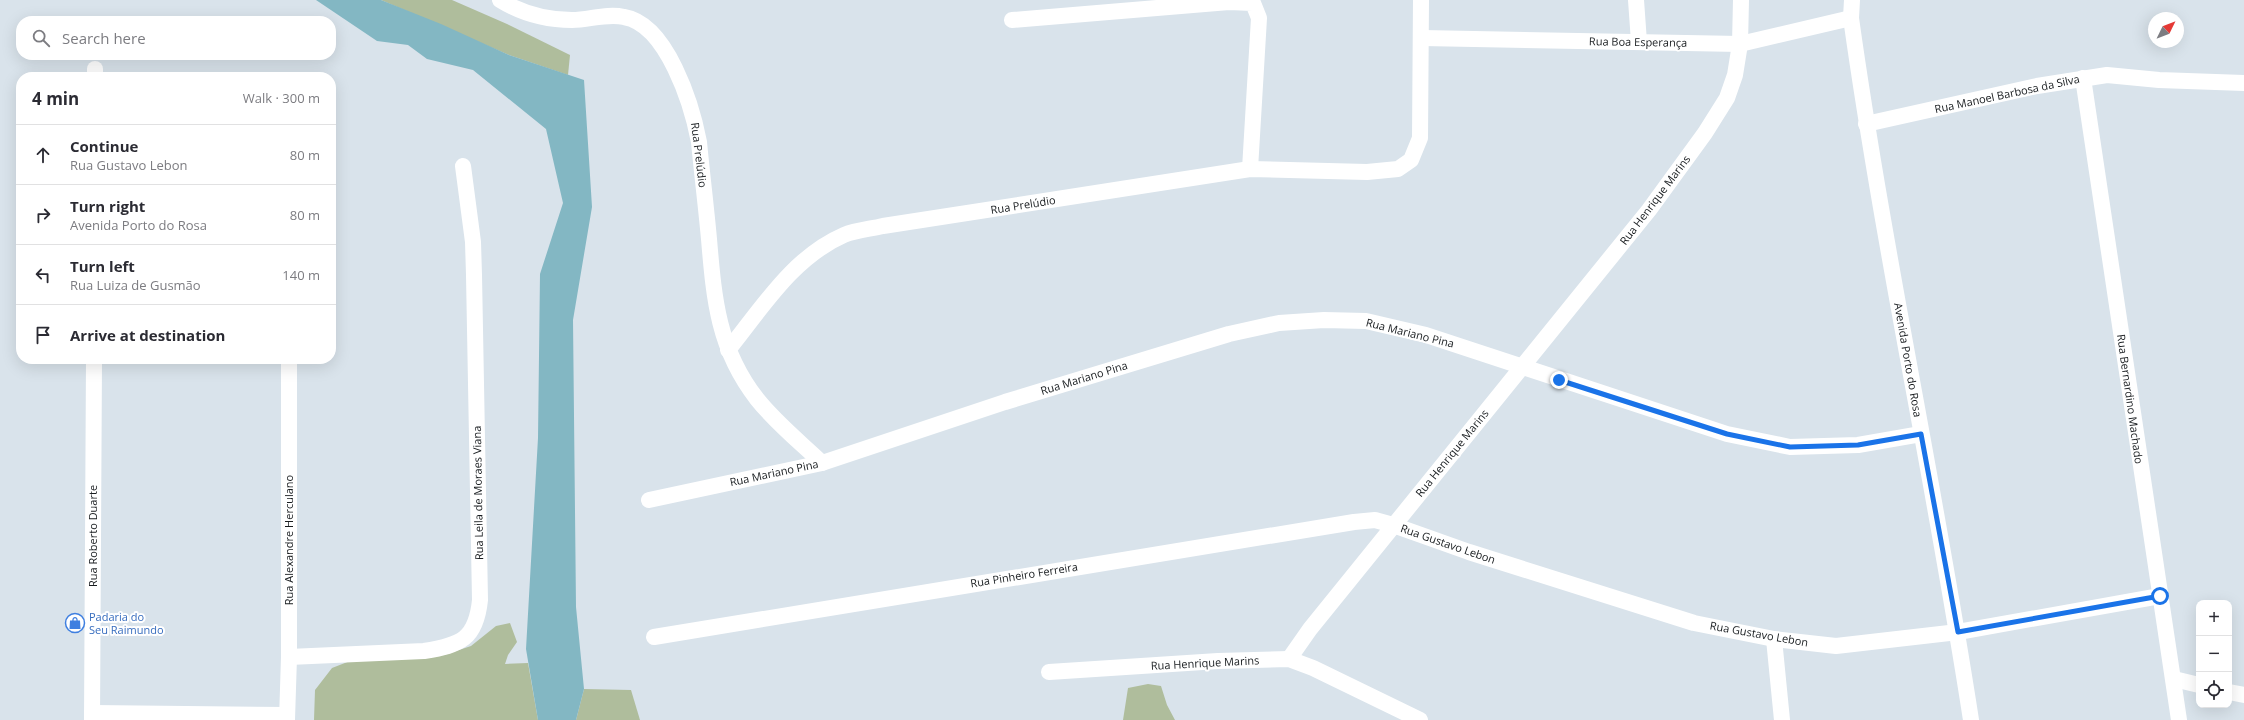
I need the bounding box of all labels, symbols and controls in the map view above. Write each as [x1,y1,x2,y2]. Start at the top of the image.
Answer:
north arrow [2148,12,2184,48]
search box [16,16,336,60]
icon: search [30,27,52,49]
text: Search here [62,28,146,48]
street label: Rua Boa Esperança [1589,33,1687,50]
street label: Rua Manoel Barbosa da Silva [1933,71,2081,116]
text: 4 min [32,87,79,110]
text: Walk · 300 m [243,89,320,107]
street label: Rua Prelúdio [688,122,711,189]
text: Continue [70,136,138,156]
icon: ahead [32,144,54,166]
text: 80 m [290,146,320,164]
street label: Rua Henrique Marins [1616,152,1693,248]
text: Rua Gustavo Lebon [70,156,188,174]
street label: Rua Prelúdio [989,192,1057,217]
text: Turn right [70,196,145,216]
icon: right [32,204,54,226]
text: 80 m [290,206,320,224]
text: Avenida Porto do Rosa [70,216,207,234]
text: Turn left [70,256,135,276]
icon: left [32,264,54,286]
text: 140 m [282,266,320,284]
text: Rua Luiza de Gusmão [70,276,201,294]
street label: Avenida Porto do Rosa [1891,302,1926,418]
street label: Rua Mariano Pina [1364,314,1456,351]
icon: arrive [32,324,54,346]
text: Arrive at destination [70,325,225,345]
street label: Rua Bernardino Machado [2114,333,2147,465]
street label: Rua Mariano Pina [1038,357,1129,398]
route end [1550,371,1568,389]
street label: Rua Henrique Marins [1412,406,1492,500]
street label: Rua Leila de Moraes Viana [469,426,486,560]
street label: Rua Mariano Pina [728,456,820,489]
street label: Rua Alexandre Herculano [281,474,296,605]
street label: Rua Roberto Duarte [85,485,100,587]
street label: Rua Gustavo Lebon [1399,520,1498,567]
street label: Rua Pinheiro Ferreira [969,559,1079,590]
route start [2151,587,2169,605]
map controls [2196,600,2232,708]
button: + [2196,600,2232,636]
place label: Padaria do Seu Raimundo [89,609,164,637]
shop icon: Padaria do Seu Raimundo [64,612,86,634]
street label: Rua Gustavo Lebon [1709,617,1809,650]
button: − [2196,636,2232,672]
street label: Rua Henrique Marins [1150,652,1260,673]
button: locate [2196,672,2232,708]

